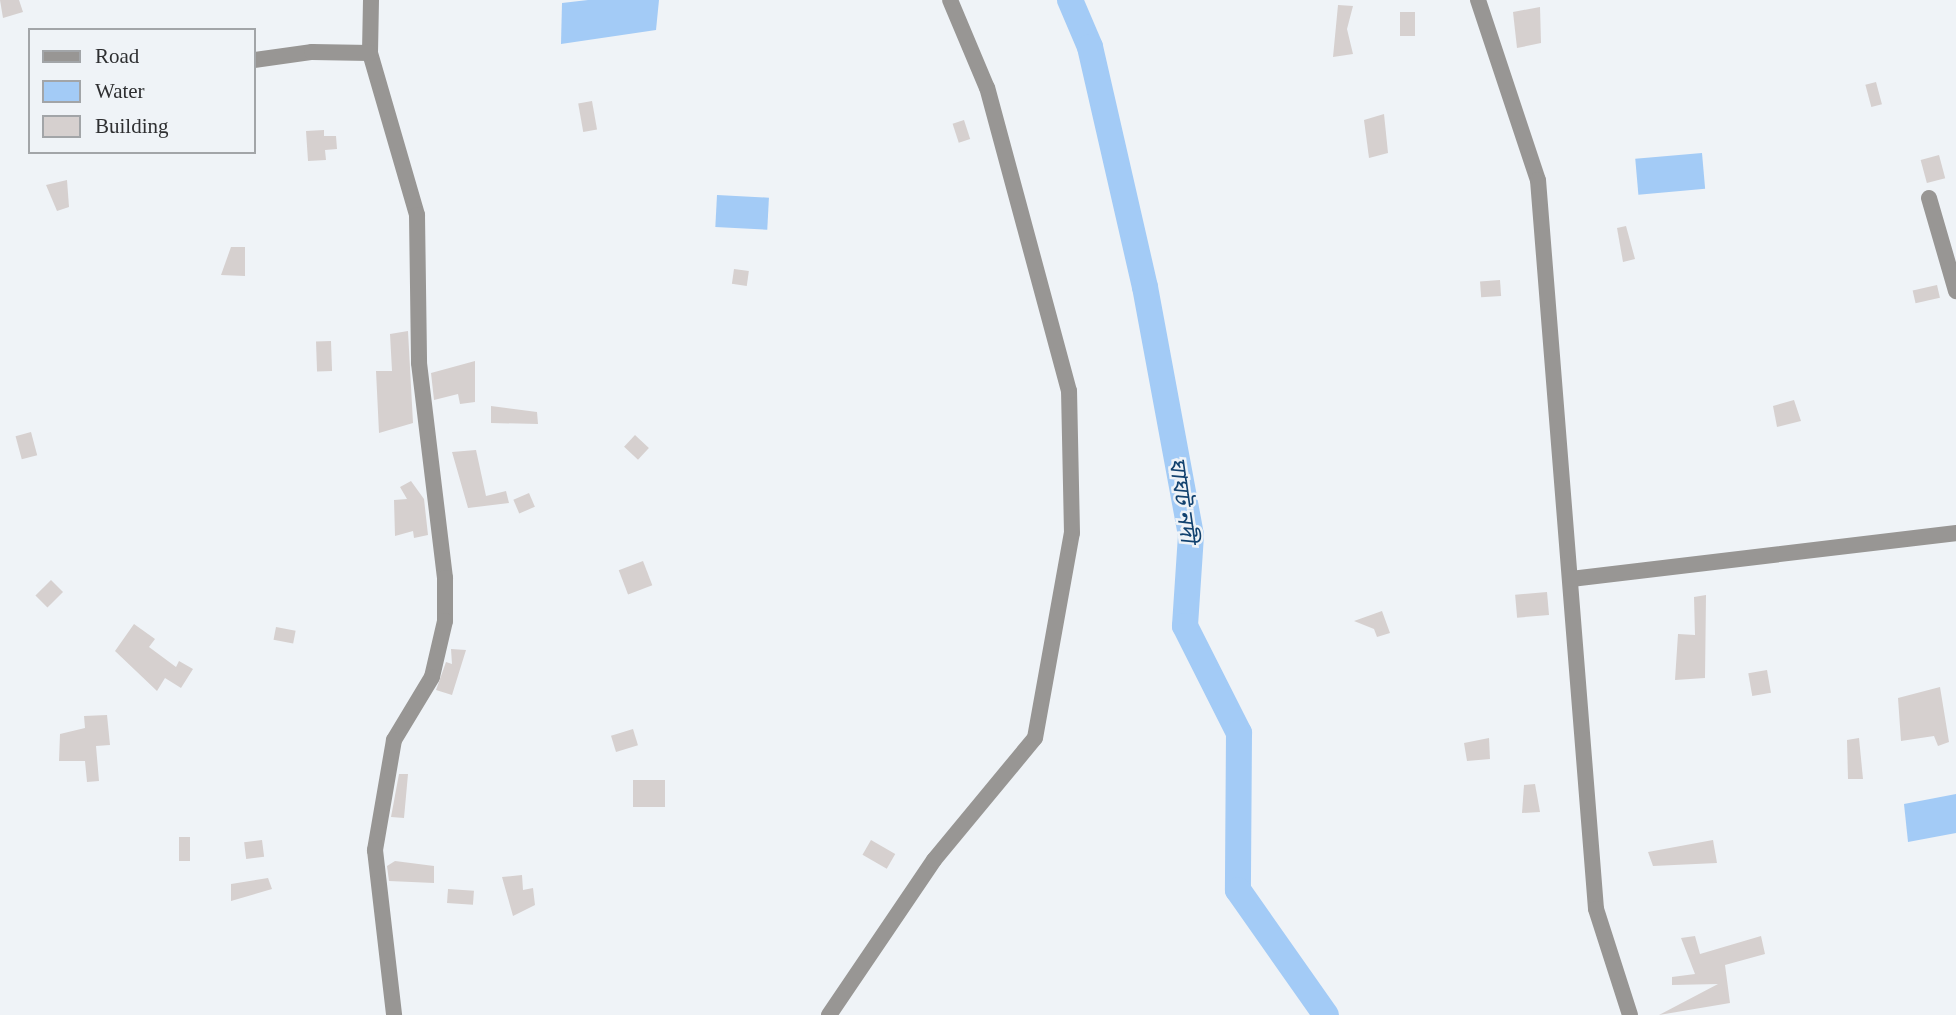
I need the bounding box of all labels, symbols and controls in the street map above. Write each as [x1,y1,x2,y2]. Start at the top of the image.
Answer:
legend [28,28,256,154]
text: Road [95,44,139,68]
text: Water [95,79,145,103]
text: Building [95,114,169,138]
water label: ঘাঘট নদী [1162,456,1202,544]

